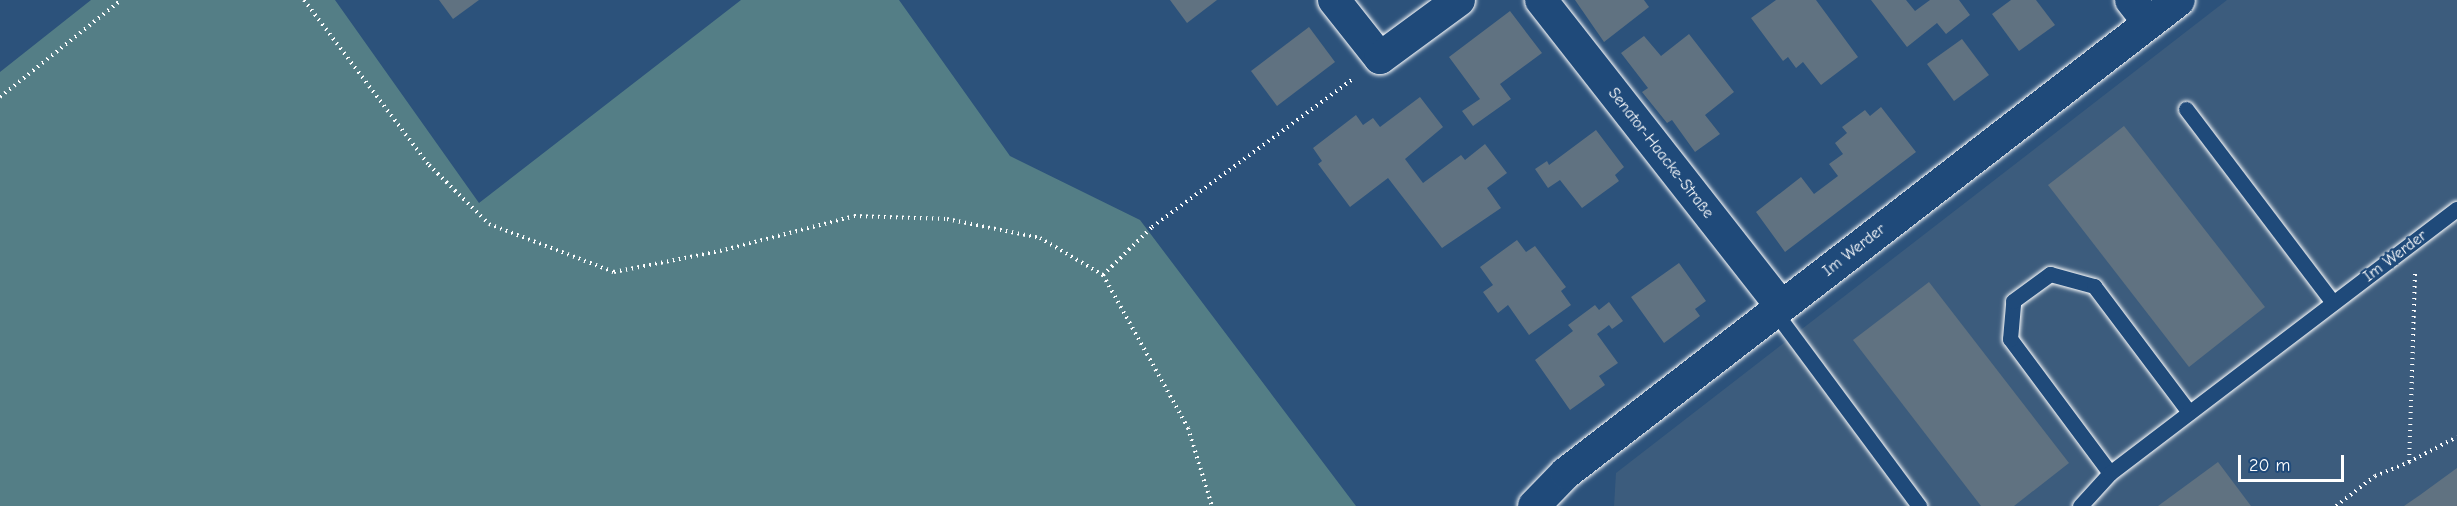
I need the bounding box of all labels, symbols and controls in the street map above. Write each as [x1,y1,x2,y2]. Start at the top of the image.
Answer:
street label: Senator-Haacke-Straße [1604,84,1718,222]
street label: Im Werder [1819,220,1889,280]
street label: Im Werder [2360,226,2430,286]
scale bar [2241,443,2348,481]
text: 20 m [2249,455,2290,476]

